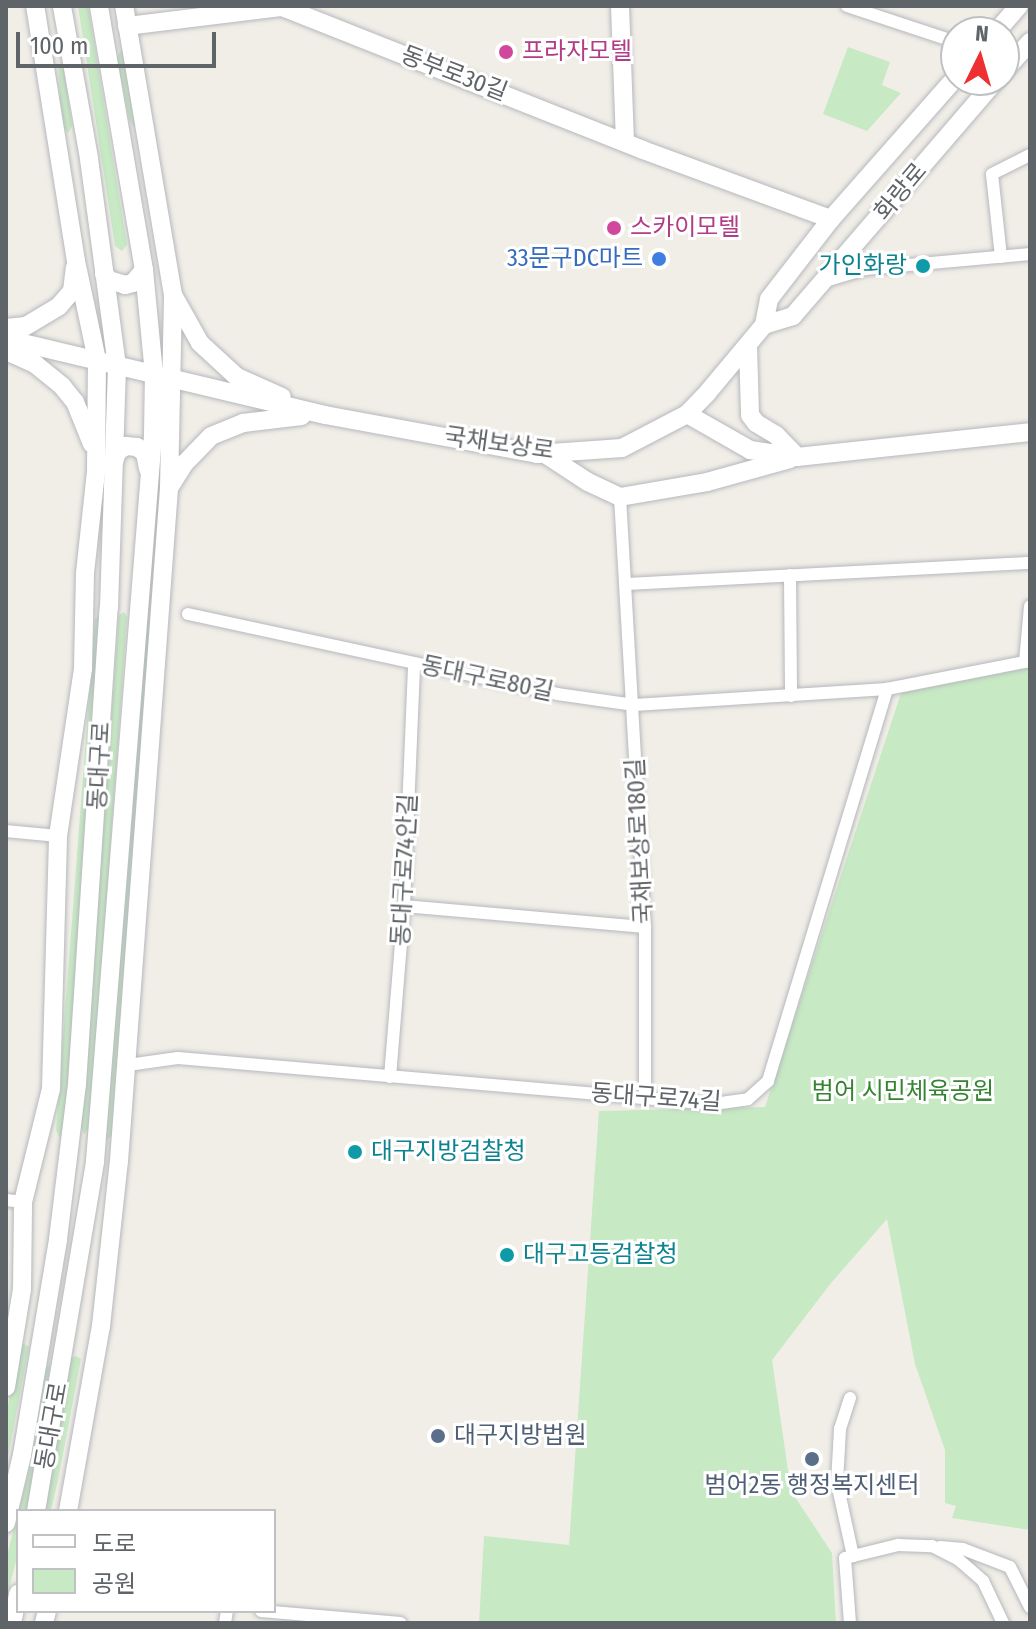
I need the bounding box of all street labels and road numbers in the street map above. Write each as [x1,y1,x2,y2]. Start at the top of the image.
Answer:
street label: 동부로30길 [397,41,511,107]
street label: 화랑로 [869,157,933,227]
street label: 국채보상로 [442,422,556,466]
street label: 동대구로80길 [418,651,556,707]
street label: 동대구로 [83,721,117,811]
street label: 국채보상로180길 [621,757,659,925]
street label: 동대구로74안길 [387,793,423,947]
street label: 동대구로74길 [590,1079,722,1117]
street label: 동대구로 [30,1380,74,1472]

